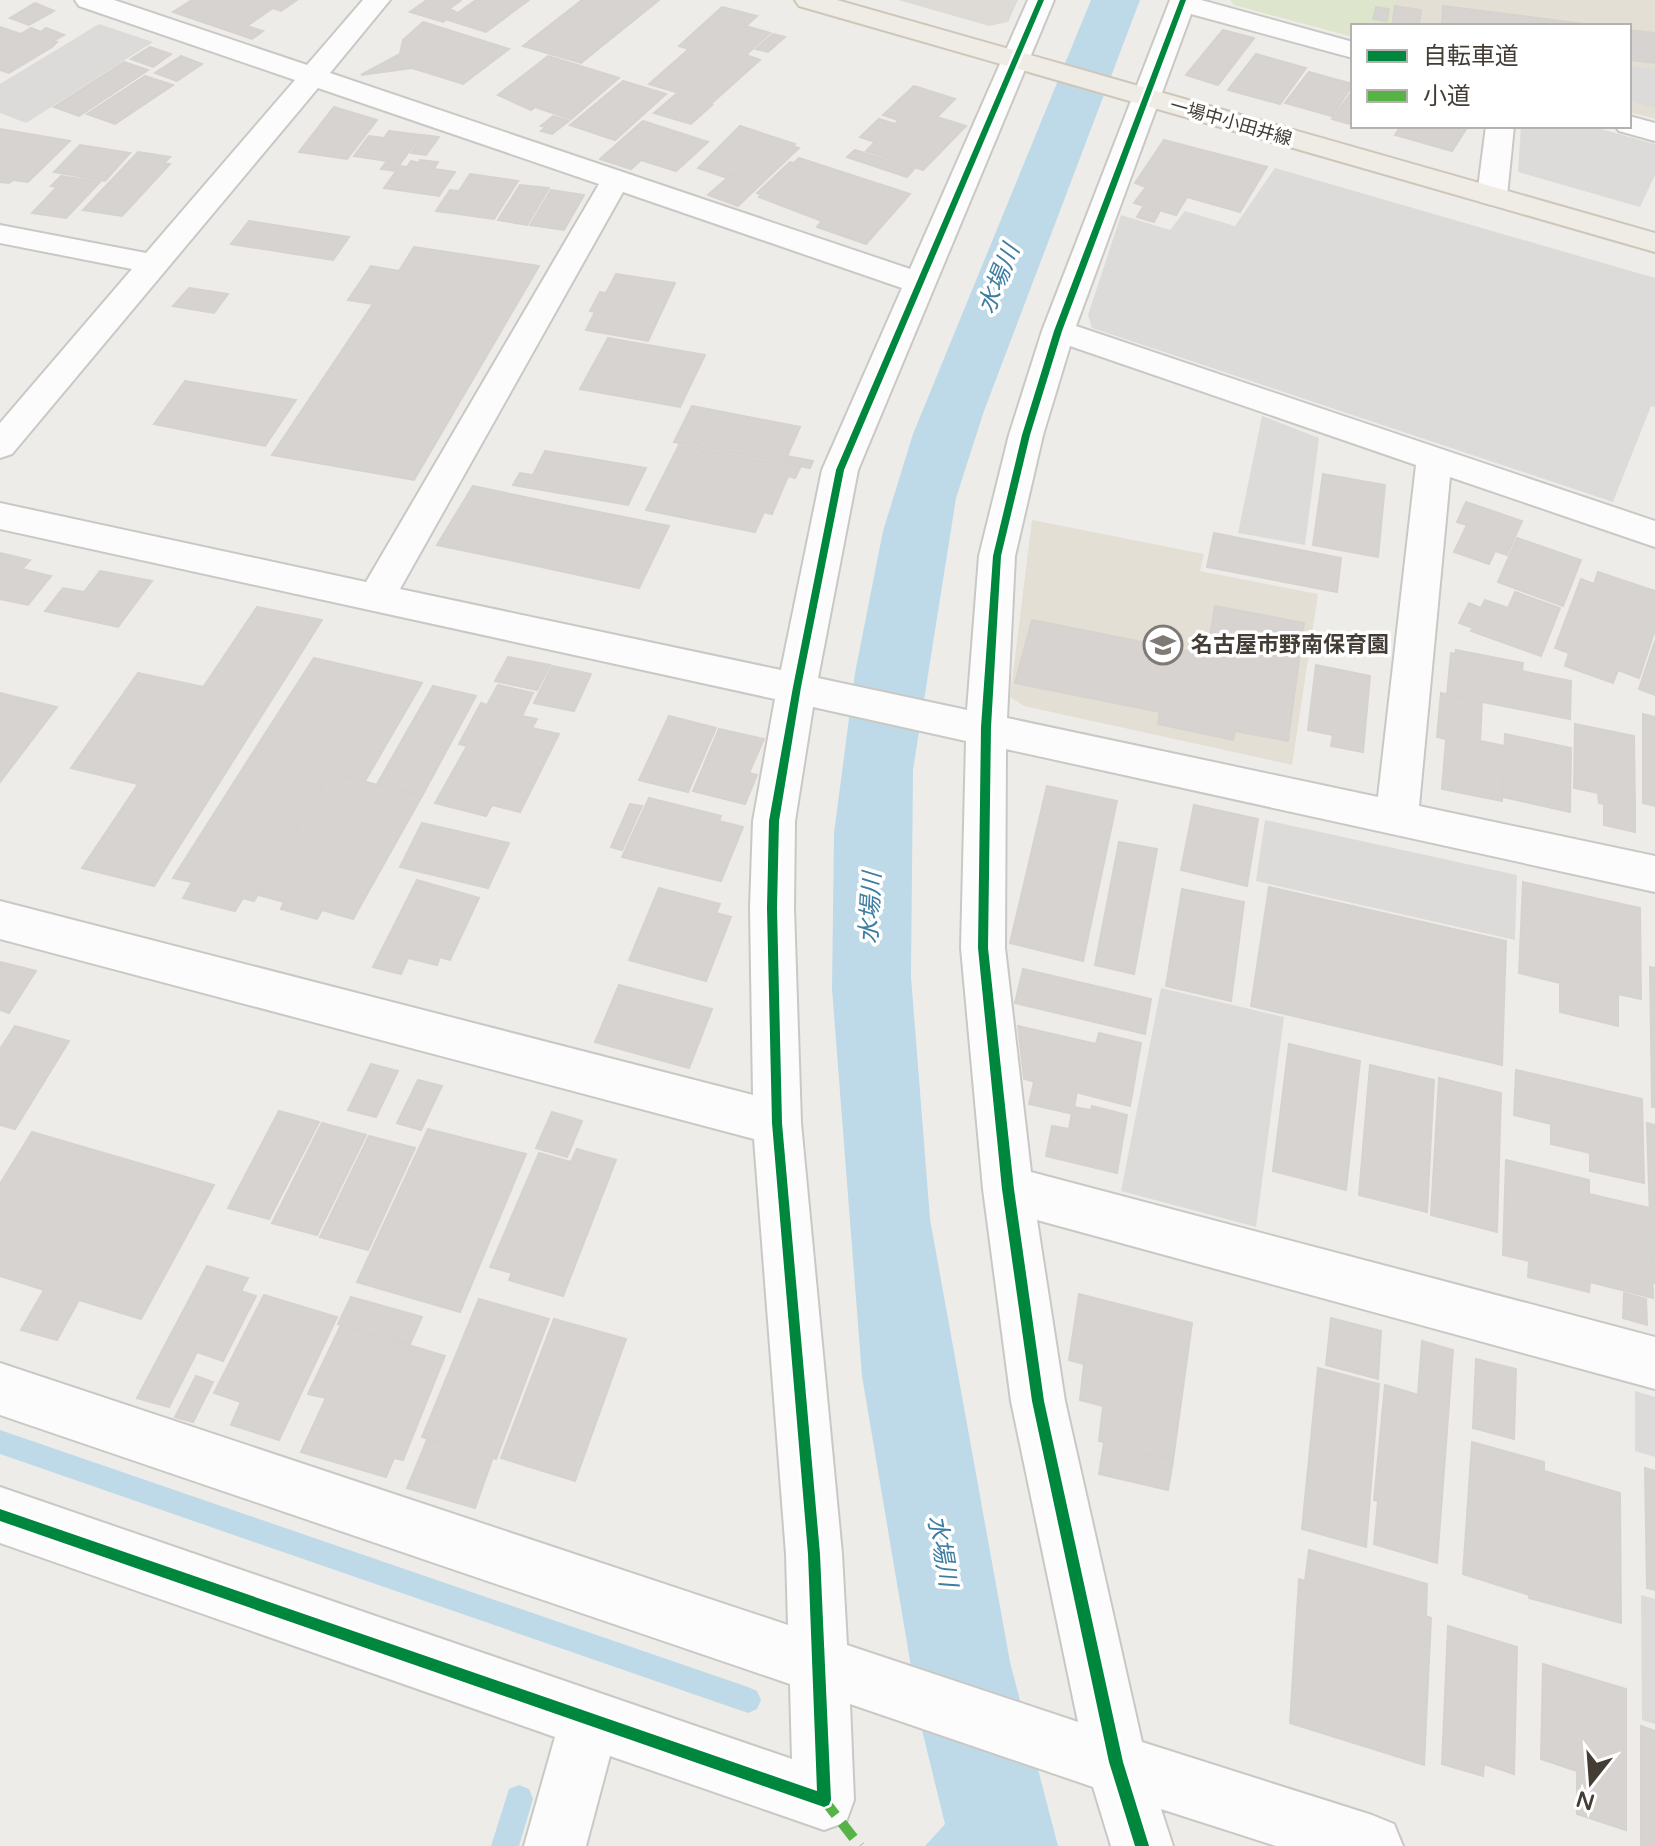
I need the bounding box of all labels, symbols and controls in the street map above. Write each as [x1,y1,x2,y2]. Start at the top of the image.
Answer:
legend [1351,24,1631,128]
text: 自転車道 [1423,42,1519,71]
text: 小道 [1423,82,1471,111]
street label: 一場中小田井線 [1167,94,1295,150]
water label: 水場川 [972,237,1027,318]
school or university icon: 名古屋市野南保育園 [1142,624,1184,666]
place label: 名古屋市野南保育園 [1191,632,1389,658]
water label: 水場川 [855,868,888,945]
water label: 水場川 [921,1513,963,1592]
north arrow [1551,1742,1631,1822]
text: N [1573,1785,1598,1815]

